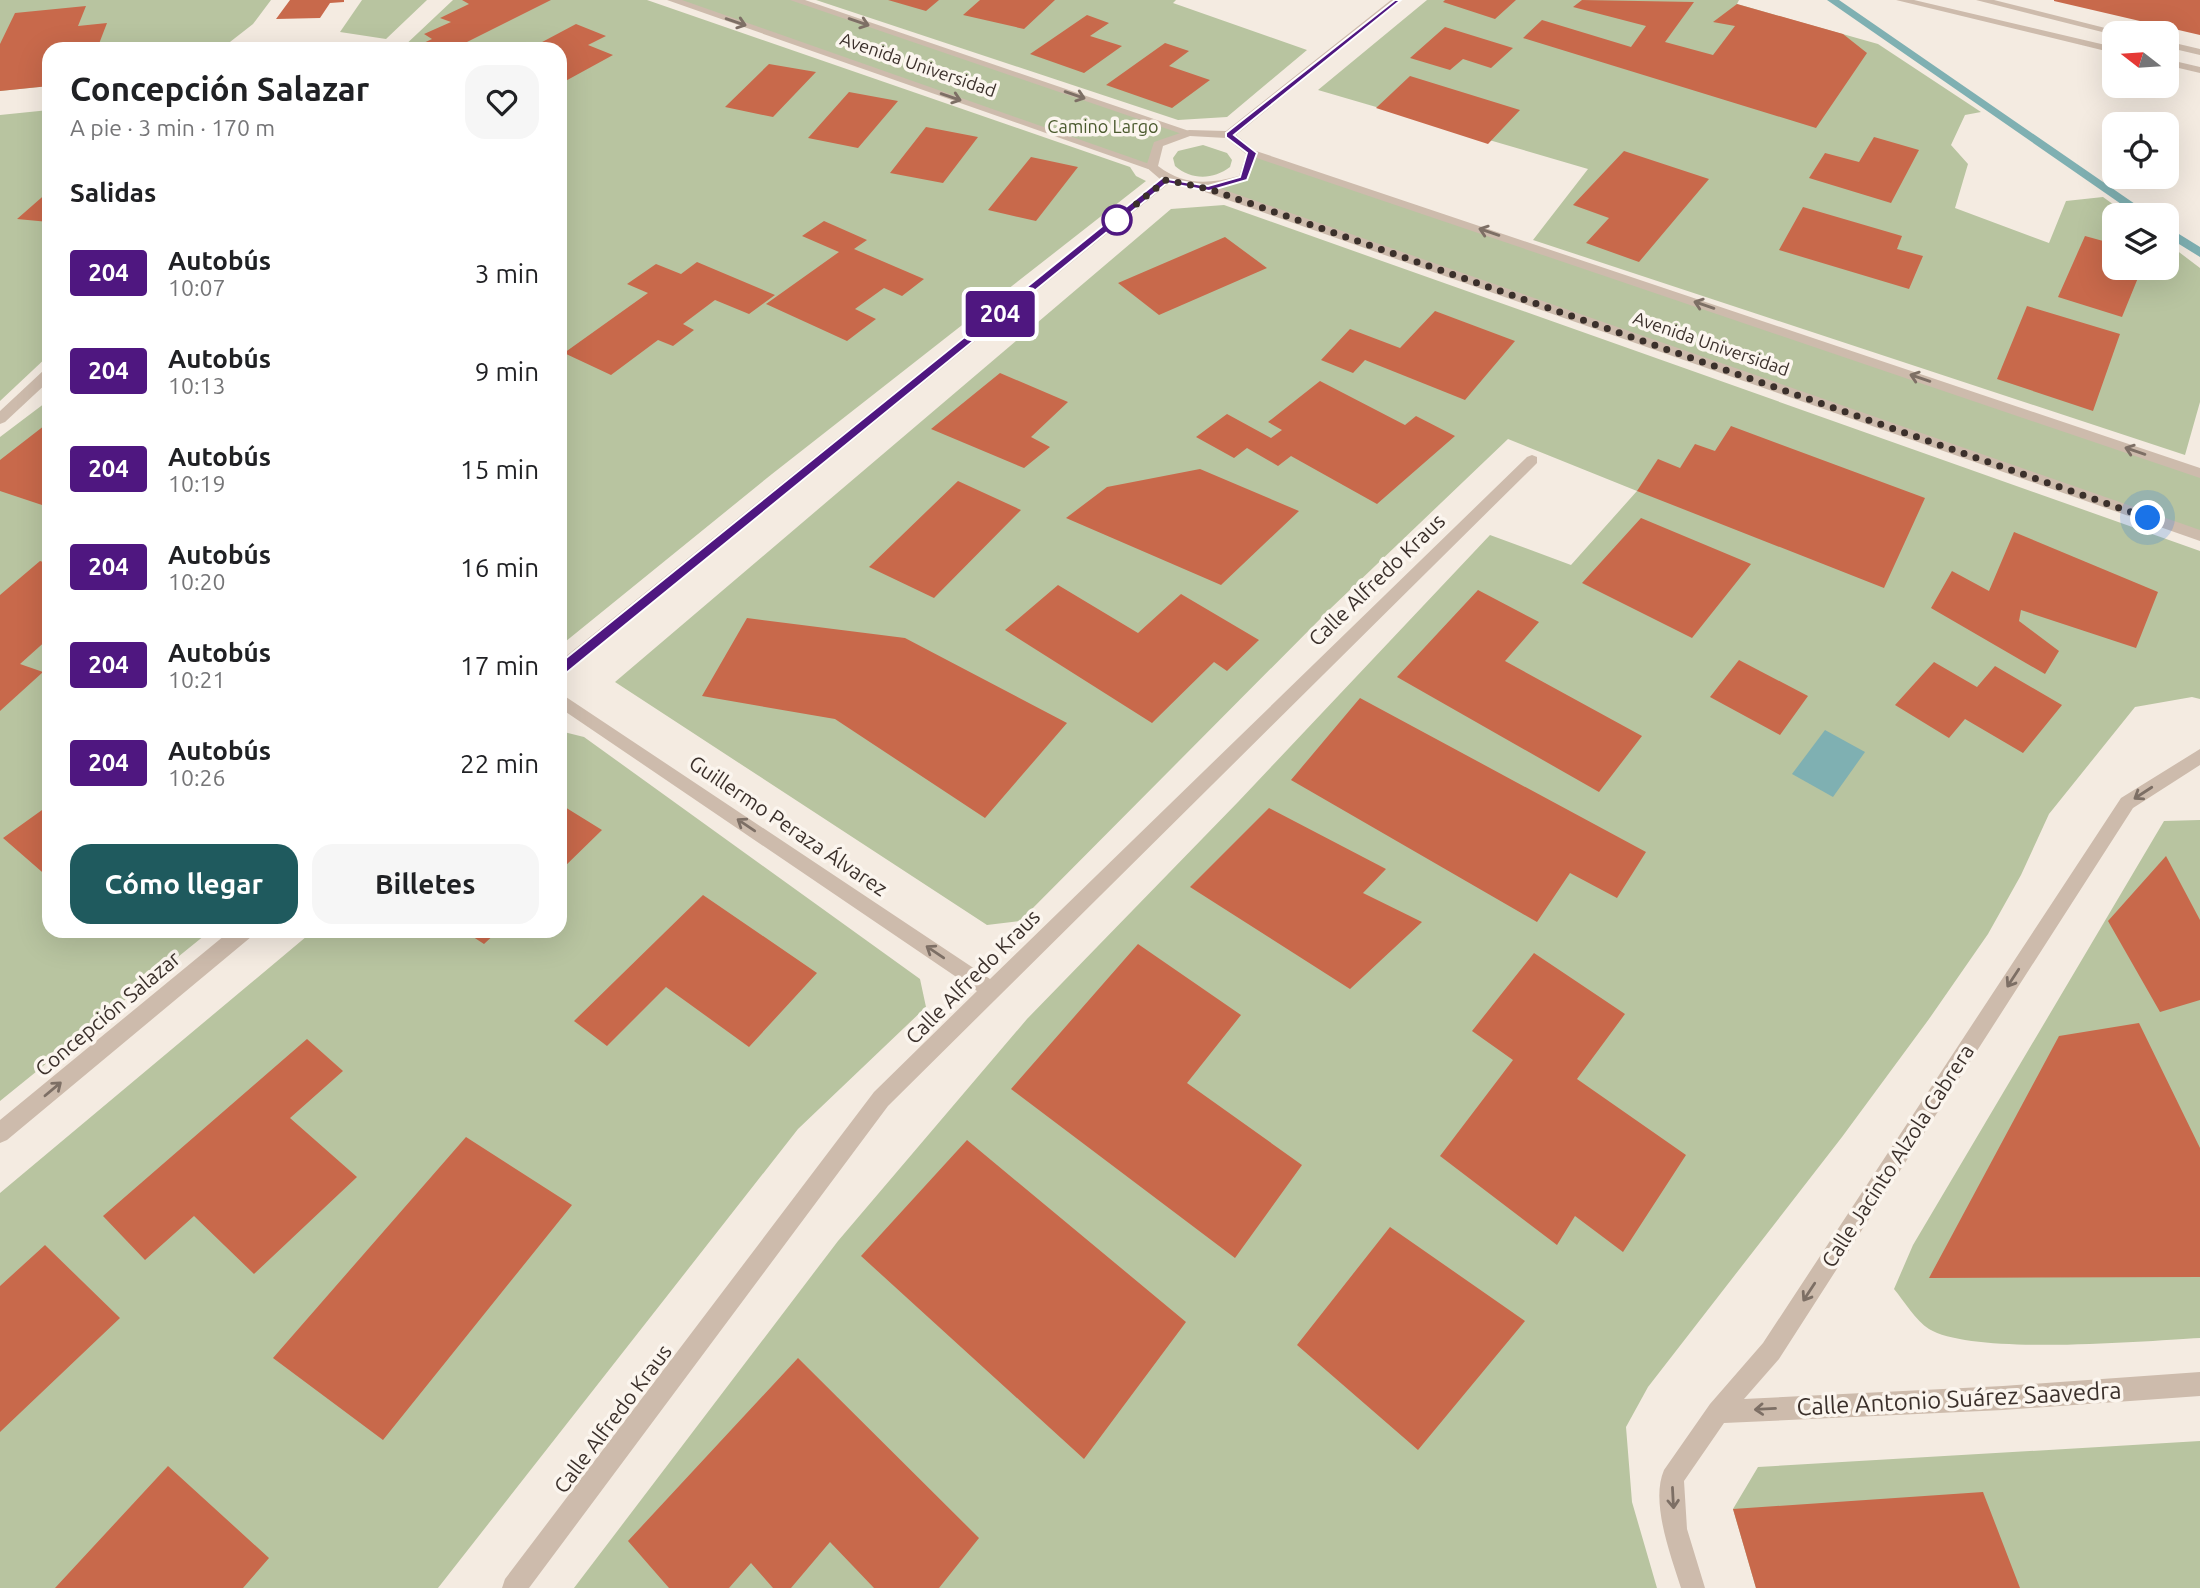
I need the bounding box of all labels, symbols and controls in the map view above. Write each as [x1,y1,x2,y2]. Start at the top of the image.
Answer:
one-way arrow [725,16,747,29]
one-way arrow [848,17,870,29]
north arrow [2102,21,2179,98]
map controls [2102,21,2179,280]
street label: Avenida Universidad [838,28,999,100]
button: heart [465,65,539,139]
text: Concepción Salazar [70,70,369,107]
one-way arrow [1064,89,1086,102]
one-way arrow [939,92,961,104]
button: locate [2102,112,2179,189]
text: A pie · 3 min · 170 m [70,115,275,140]
park label: Camino Largo [1047,116,1159,136]
text: Salidas [70,178,156,207]
button: layers [2102,203,2179,280]
unlabelled marker [1102,205,1132,235]
one-way arrow [1478,225,1500,238]
text: Autobús [168,246,271,275]
text: 204 [88,259,129,286]
text: 3 min [475,259,539,288]
text: 10:07 [168,275,226,300]
line badge: 204 [960,291,1040,337]
one-way arrow [1694,298,1716,310]
text: 204 [980,300,1020,327]
street label: Avenida Universidad [1631,307,1792,379]
text: Autobús [168,344,271,373]
text: 204 [88,357,129,384]
text: 9 min [475,357,539,386]
one-way arrow [1909,371,1931,383]
text: 10:13 [168,373,226,398]
text: Autobús [168,442,271,471]
one-way arrow [2125,444,2147,456]
text: 204 [88,455,129,482]
text: 15 min [460,455,539,484]
text: 10:19 [168,471,226,496]
your location [2130,500,2165,535]
street label: Calle Alfredo Kraus [1303,508,1449,650]
text: Autobús [168,540,271,569]
text: 204 [88,553,129,580]
text: 16 min [460,553,539,582]
text: 10:20 [168,569,226,594]
text: Autobús [168,638,271,667]
text: 204 [88,651,129,678]
text: 17 min [460,651,539,680]
text: 10:21 [168,667,226,692]
text: Autobús [168,736,271,765]
text: 204 [88,749,129,776]
text: 22 min [460,749,539,778]
street label: Guillermo Peraza Álvarez [685,750,892,900]
text: 10:26 [168,765,226,790]
one-way arrow [2134,786,2153,800]
one-way arrow [737,818,756,832]
button: Cómo llegar [70,844,298,924]
button: Billetes [312,844,539,924]
street label: Calle Alfredo Kraus [900,904,1044,1048]
one-way arrow [926,945,945,959]
street label: Concepción Salazar [30,946,185,1081]
one-way arrow [2006,968,2020,988]
street label: Calle Jacinto Alzola Cabrera [1816,1040,1978,1271]
one-way arrow [43,1081,61,1097]
one-way arrow [1802,1282,1816,1302]
street label: Calle Alfredo Kraus [549,1339,676,1497]
street label: Calle Antonio Suárez Saavedra [1796,1377,2122,1420]
one-way arrow [1754,1403,1777,1416]
one-way arrow [1666,1487,1679,1510]

